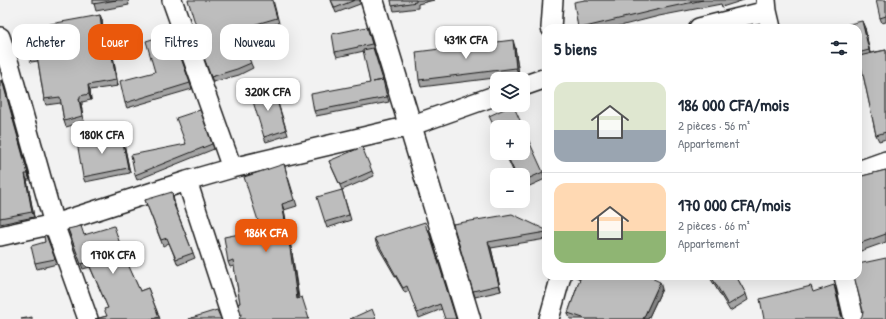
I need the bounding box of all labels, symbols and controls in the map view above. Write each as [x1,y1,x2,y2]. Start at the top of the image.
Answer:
chip: Acheter [12,24,80,60]
chip: Louer [88,24,143,60]
chip: Filtres [151,24,212,60]
chip: Nouveau [220,24,289,60]
pin: 431K CFA [425,26,507,60]
text: 431K CFA [444,30,488,48]
text: 5 biens [554,37,597,60]
icon: filters [828,37,850,59]
map controls [490,72,530,208]
button: layers [490,72,530,112]
pin: 320K CFA [227,78,309,112]
text: 320K CFA [245,82,291,100]
text: 186 000 CFA/mois [678,93,789,116]
icon: home [586,98,634,146]
text: 2 pièces · 56 m² [678,116,750,134]
button: + [490,120,530,160]
pin: 180K CFA [61,121,143,155]
text: 180K CFA [80,125,124,143]
text: Appartement [678,134,740,152]
button: − [490,168,530,208]
text: 170 000 CFA/mois [678,193,791,216]
icon: home [586,199,634,247]
text: 2 pièces · 66 m² [678,216,750,234]
pin: 186K CFA [225,219,307,253]
text: 186K CFA [244,223,288,241]
text: Appartement [678,234,740,252]
pin: 170K CFA [72,241,154,275]
text: 170K CFA [90,245,136,263]

